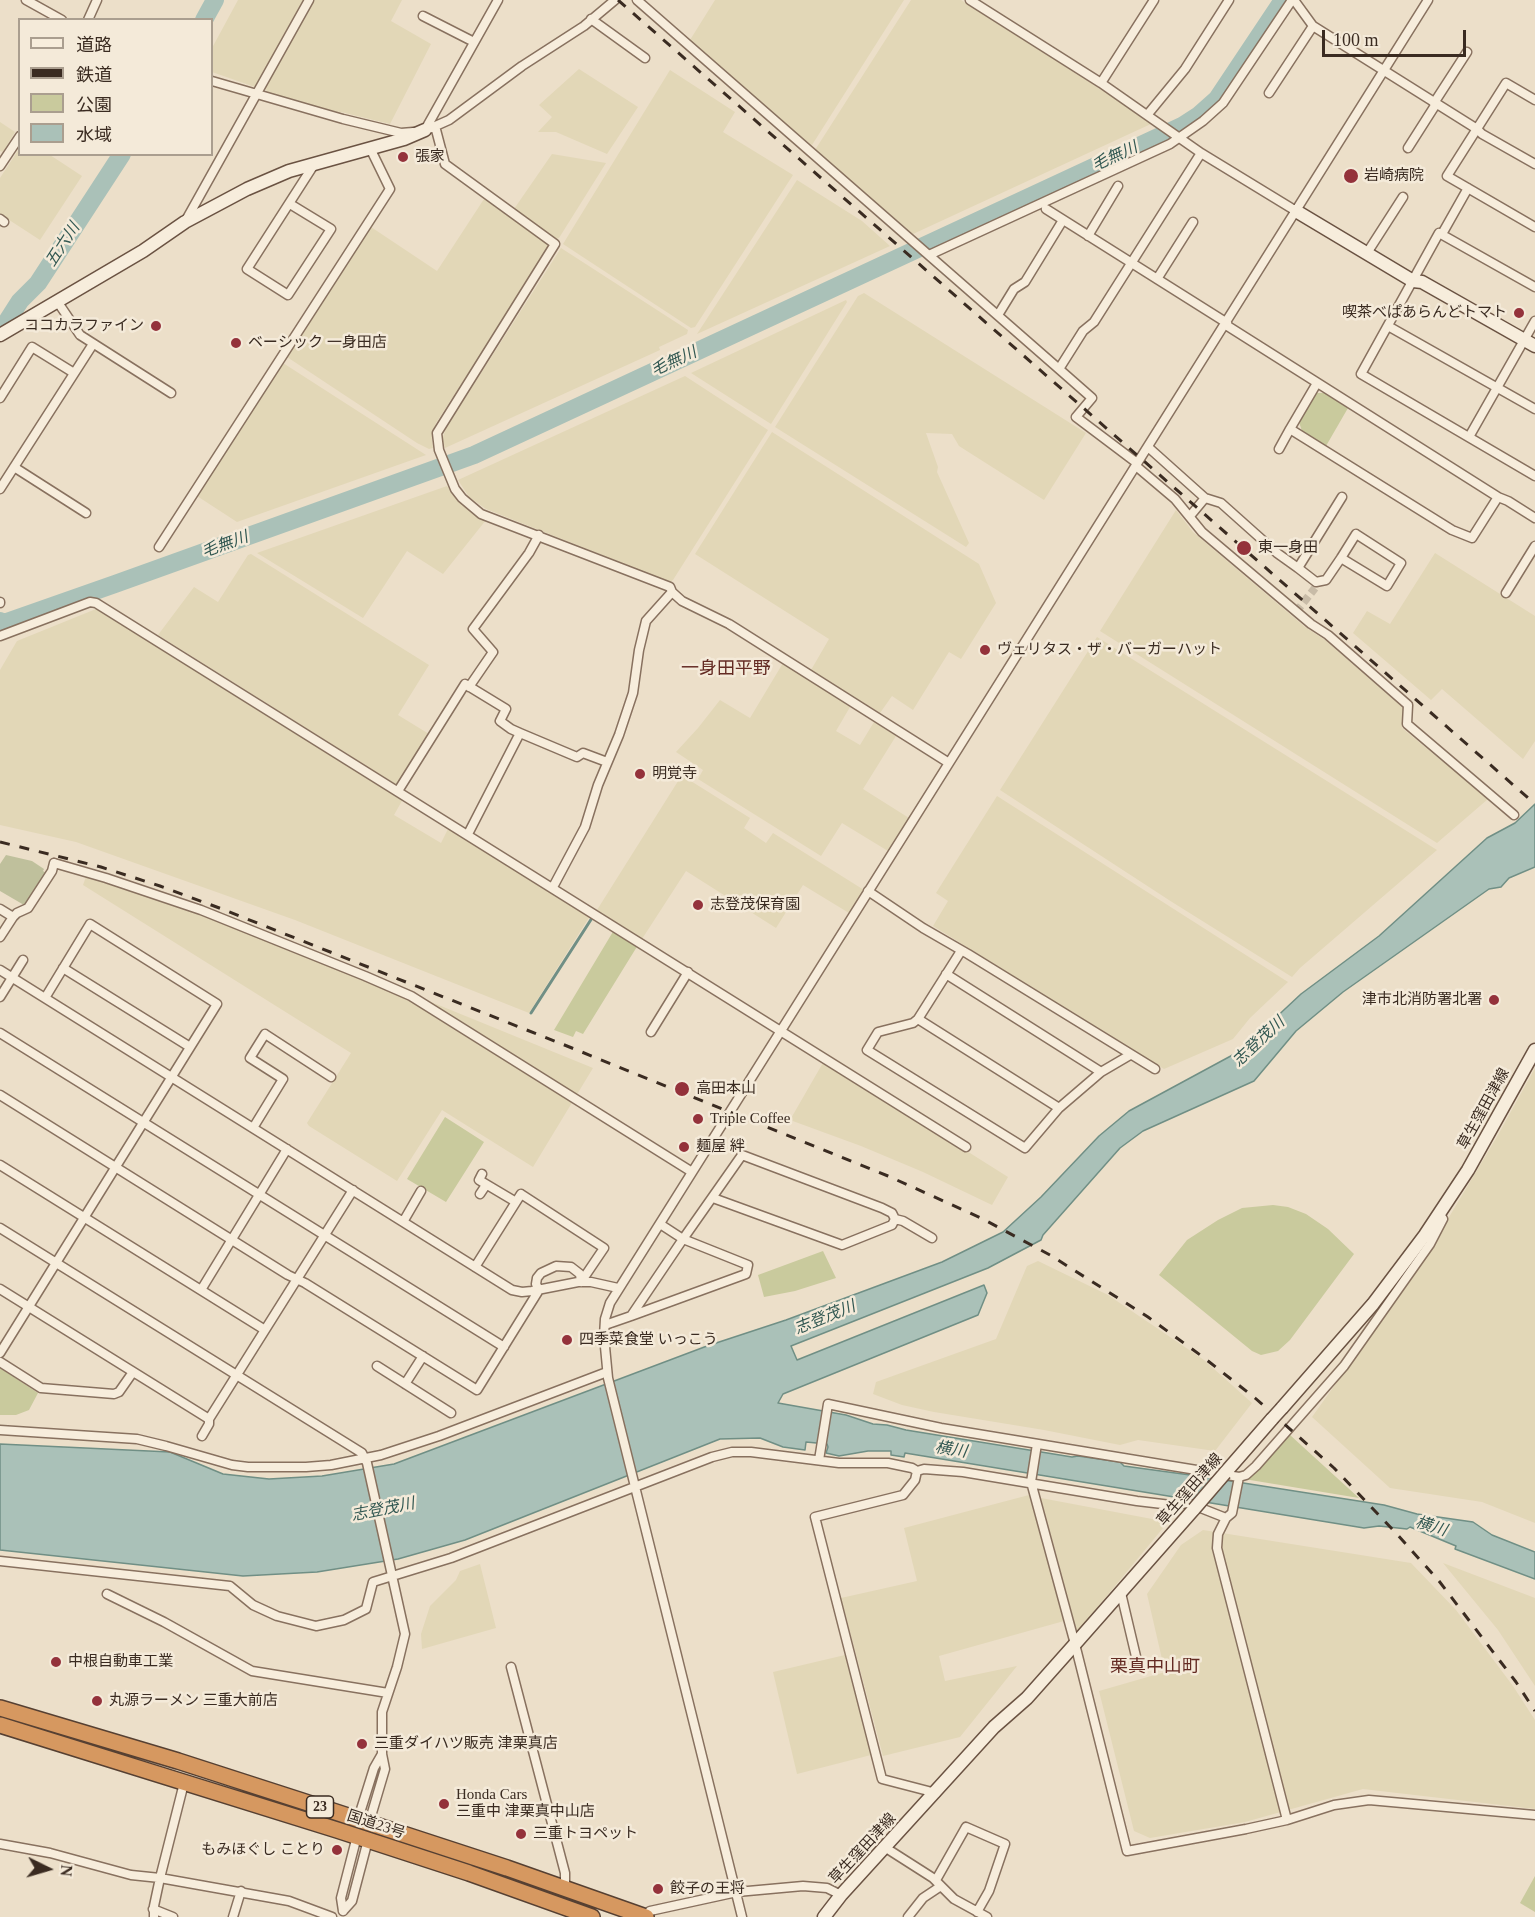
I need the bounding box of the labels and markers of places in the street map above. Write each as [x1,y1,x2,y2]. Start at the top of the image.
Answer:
place label: 張家 [415,148,445,166]
marker: 張家 [396,150,410,164]
marker: 岩崎病院 [1342,167,1360,185]
place label: 岩崎病院 [1364,167,1424,185]
place label: 喫茶べぱあらんどトマト [1342,304,1507,322]
marker: 喫茶べぱあらんどトマト [1512,306,1526,320]
place label: ココカラファイン [24,317,144,335]
marker: ココカラファイン [149,319,163,333]
place label: ベーシック 一身田店 [248,334,387,352]
marker: ベーシック 一身田店 [229,336,243,350]
marker: 東一身田 [1235,539,1253,557]
place label: 東一身田 [1258,539,1318,557]
place label: ヴェリタス・ザ・バーガーハット [997,641,1222,659]
marker: ヴェリタス・ザ・バーガーハット [978,643,992,657]
place label: 明覚寺 [652,765,697,783]
marker: 明覚寺 [633,767,647,781]
place label: 志登茂保育園 [710,896,800,914]
marker: 志登茂保育園 [691,898,705,912]
place label: 津市北消防署北署 [1362,991,1482,1009]
marker: 津市北消防署北署 [1487,993,1501,1007]
marker: 高田本山 [673,1080,691,1098]
place label: 高田本山 [696,1080,756,1098]
place label: Triple Coffee [710,1110,790,1128]
marker: Triple Coffee [691,1112,705,1126]
place label: 麺屋 絆 [696,1138,745,1156]
marker: 麺屋 絆 [677,1140,691,1154]
place label: 四季菜食堂 いっこう [579,1331,718,1349]
marker: 四季菜食堂 いっこう [560,1333,574,1347]
place label: 中根自動車工業 [68,1653,173,1671]
marker: 中根自動車工業 [49,1655,63,1669]
place label: 丸源ラーメン 三重大前店 [109,1692,278,1710]
marker: 丸源ラーメン 三重大前店 [90,1694,104,1708]
place label: 三重ダイハツ販売 津栗真店 [374,1735,558,1753]
marker: 三重ダイハツ販売 津栗真店 [355,1737,369,1751]
place label: Honda Cars 三重中 津栗真中山店 [456,1786,595,1821]
marker: Honda Cars 三重中 津栗真中山店 [437,1797,451,1811]
place label: 三重トヨペット [533,1825,638,1843]
marker: 三重トヨペット [514,1827,528,1841]
place label: もみほぐし ことり [201,1841,325,1859]
marker: もみほぐし ことり [330,1843,344,1857]
place label: 餃子の王将 [670,1880,745,1898]
marker: 餃子の王将 [651,1882,665,1896]

